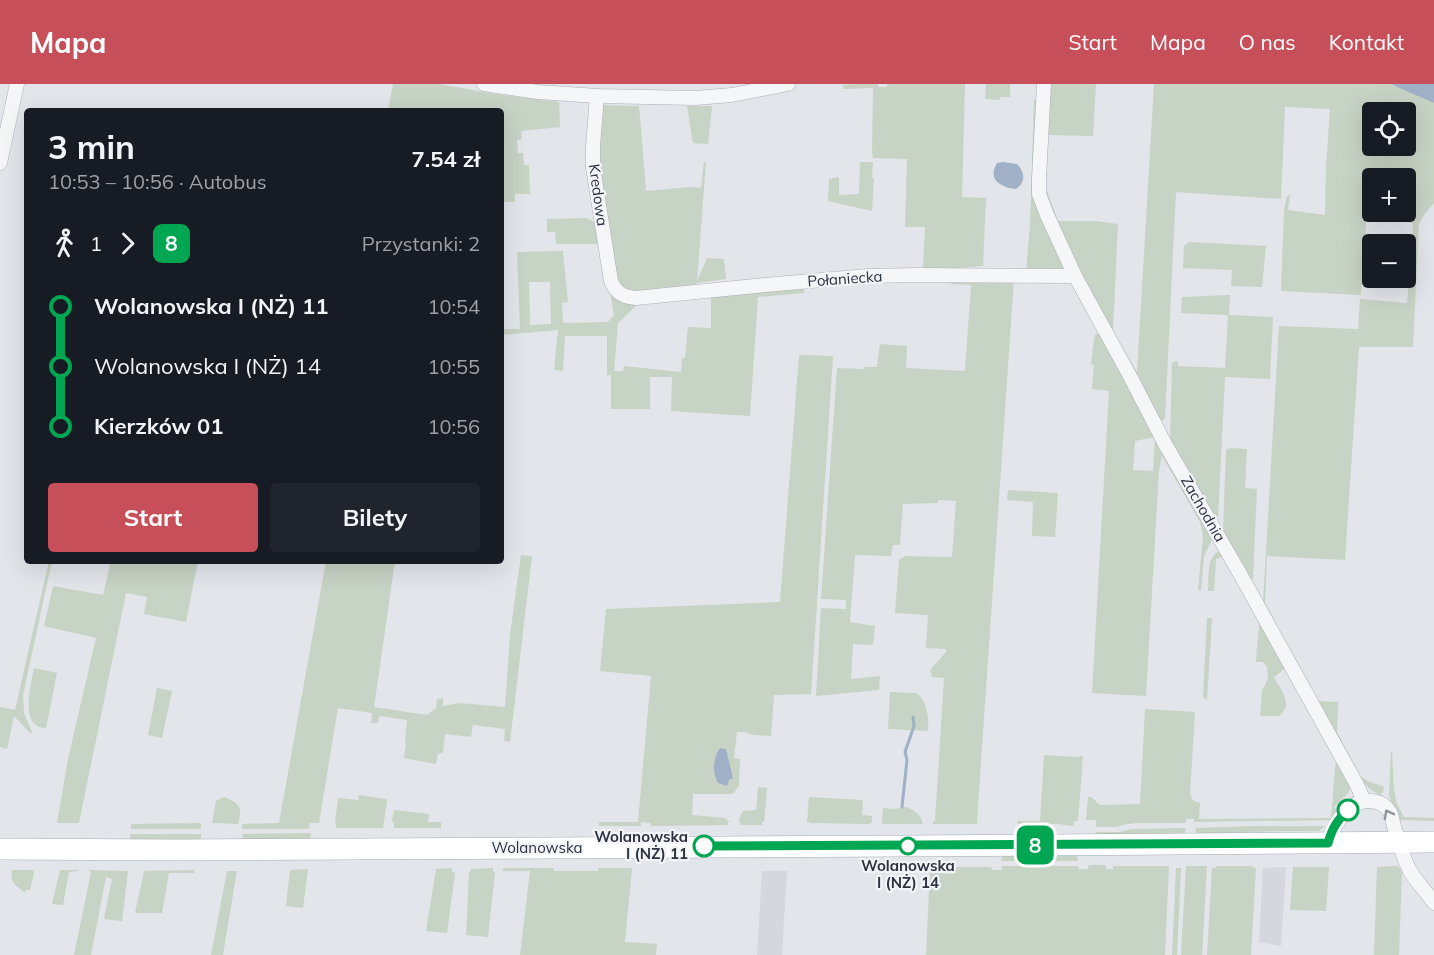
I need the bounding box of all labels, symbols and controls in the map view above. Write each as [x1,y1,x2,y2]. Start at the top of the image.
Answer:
text: Mapa [30,25,106,60]
text: Start [1068,29,1117,55]
text: Mapa [1150,29,1206,55]
text: O nas [1239,29,1296,55]
text: Kontakt [1329,29,1404,55]
map controls [1362,102,1416,288]
button: locate [1362,102,1416,156]
text: 3 min [48,126,135,167]
text: 7.54 zł [412,145,480,173]
street label: Kredowa [585,163,612,227]
button: + [1362,168,1416,222]
text: 10:53 – 10:56 · Autobus [48,169,267,194]
icon: walk [48,227,81,260]
icon: forward [111,227,144,260]
text: 8 [165,230,178,256]
text: 1 [90,231,102,256]
text: Przystanki: 2 [362,231,480,256]
button: − [1362,234,1416,288]
street label: Połaniecka [807,266,883,291]
text: Wolanowska I (NŻ) 11 [94,292,328,320]
text: 10:54 [427,294,480,319]
text: Wolanowska I (NŻ) 14 [94,352,321,380]
text: 10:55 [427,354,480,379]
text: Kierzków 01 [94,412,223,440]
text: 10:56 [427,414,480,439]
street label: Zachodnia [1177,472,1230,545]
button: Start [48,483,258,552]
button: Bilety [270,483,480,552]
unlabelled marker [1337,799,1359,821]
one-way arrow [1384,810,1395,820]
line badge: 8 [1016,826,1054,864]
place label: Wolanowska I (NŻ) 11 [594,827,688,863]
text: 8 [1029,832,1041,858]
marker: Wolanowska I (NŻ) 11 [693,835,715,857]
marker: Wolanowska I (NŻ) 14 [899,837,917,855]
street label: Wolanowska [491,838,583,857]
place label: Wolanowska I (NŻ) 14 [861,856,955,892]

